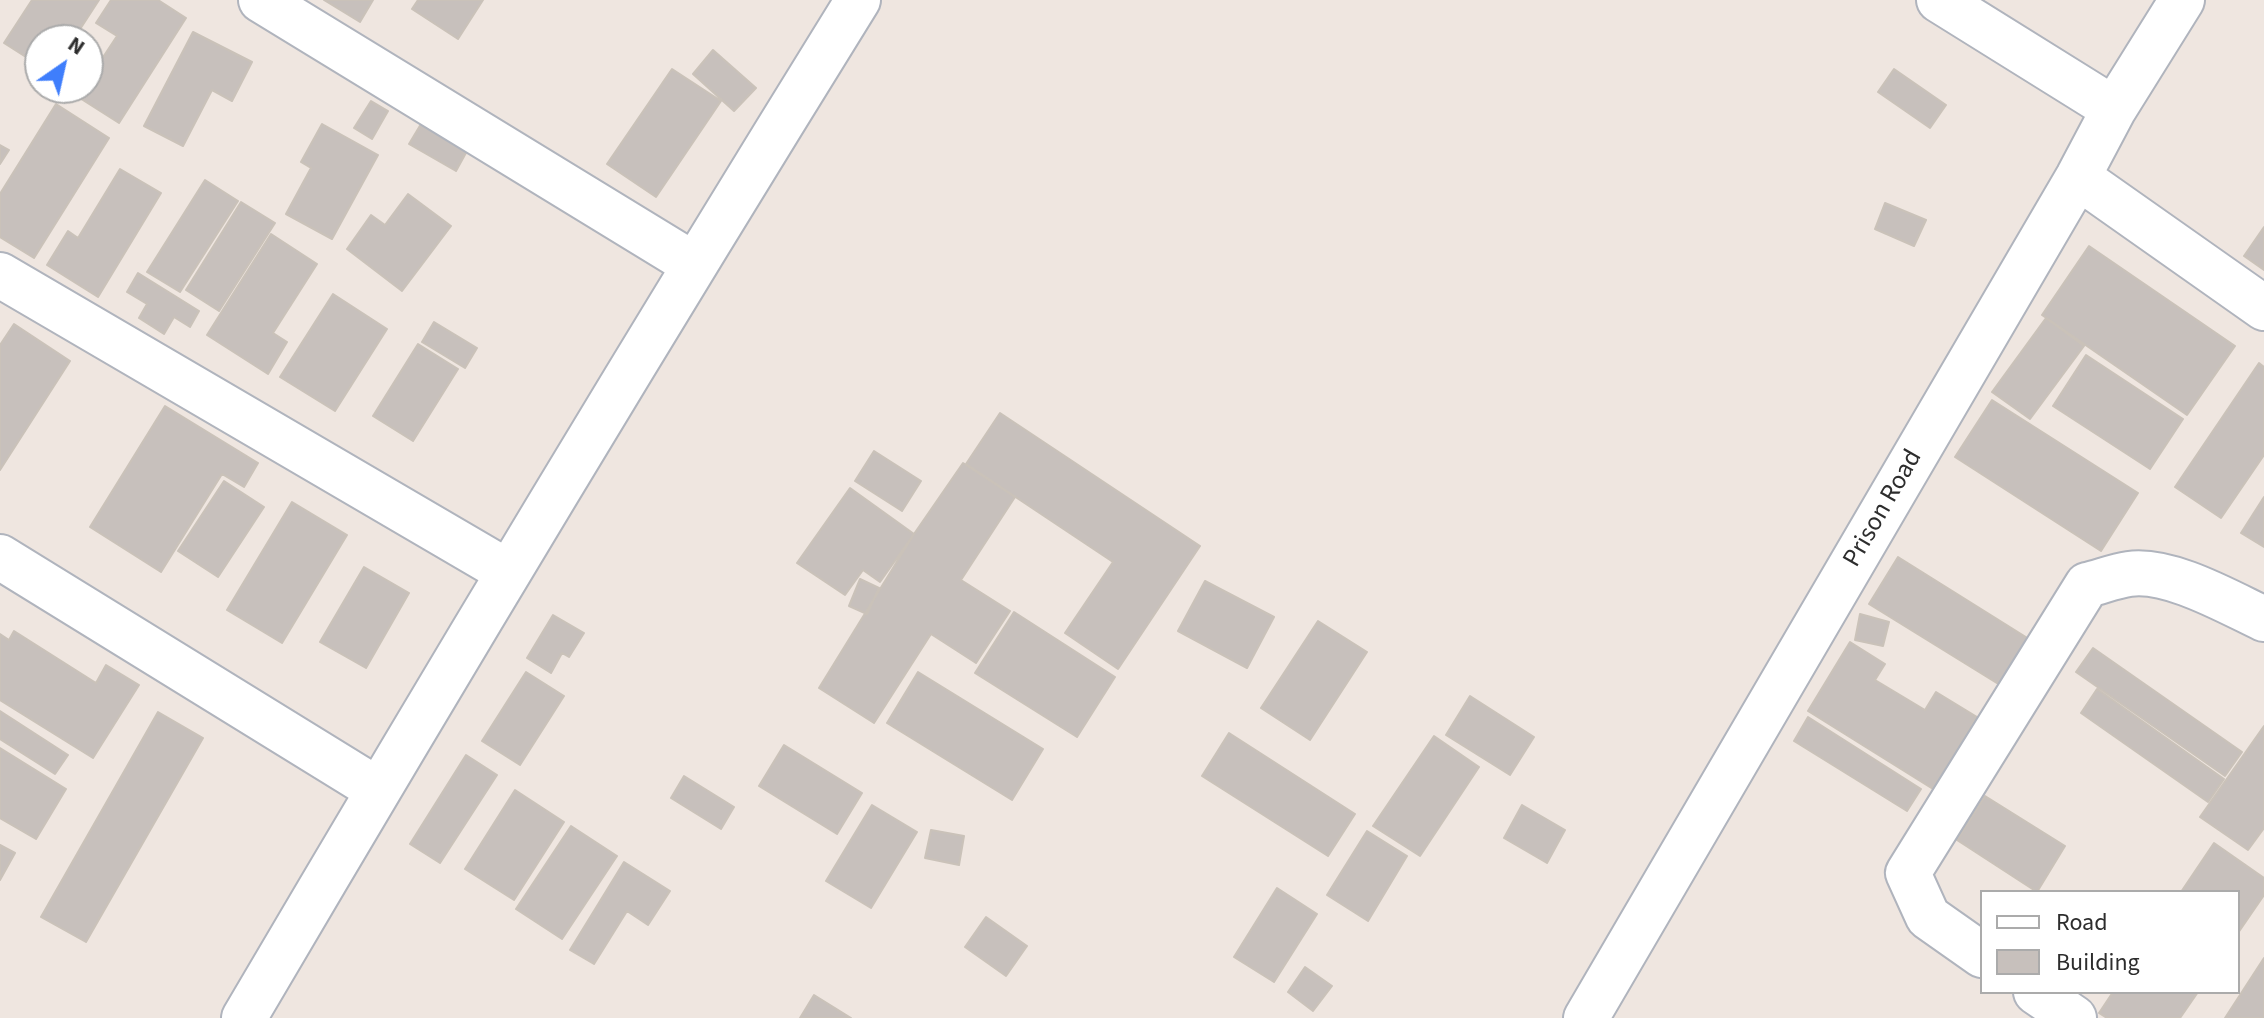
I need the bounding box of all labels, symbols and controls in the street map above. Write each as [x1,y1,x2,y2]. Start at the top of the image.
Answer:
north arrow [24,24,104,104]
text: N [61,28,91,63]
street label: Prison Road [1838,445,1930,573]
legend [1980,890,2240,994]
text: Road [2056,905,2108,940]
text: Building [2056,945,2140,980]

